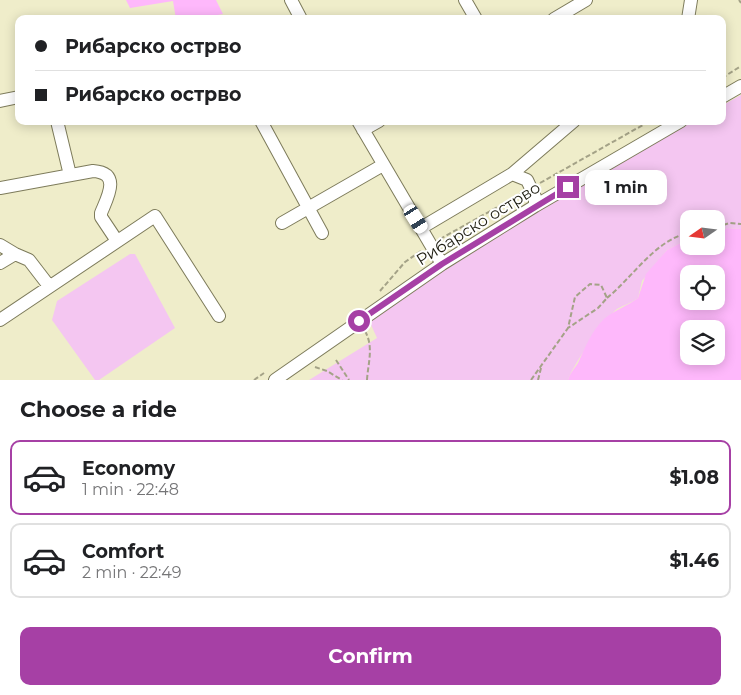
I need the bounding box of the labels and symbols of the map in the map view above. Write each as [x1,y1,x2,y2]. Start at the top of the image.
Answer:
callout: 1 min [586,170,668,204]
route end [557,176,579,198]
street label: Рибарско острво [413,178,544,269]
car [401,202,430,236]
north arrow [680,210,725,255]
route start [348,310,370,332]

